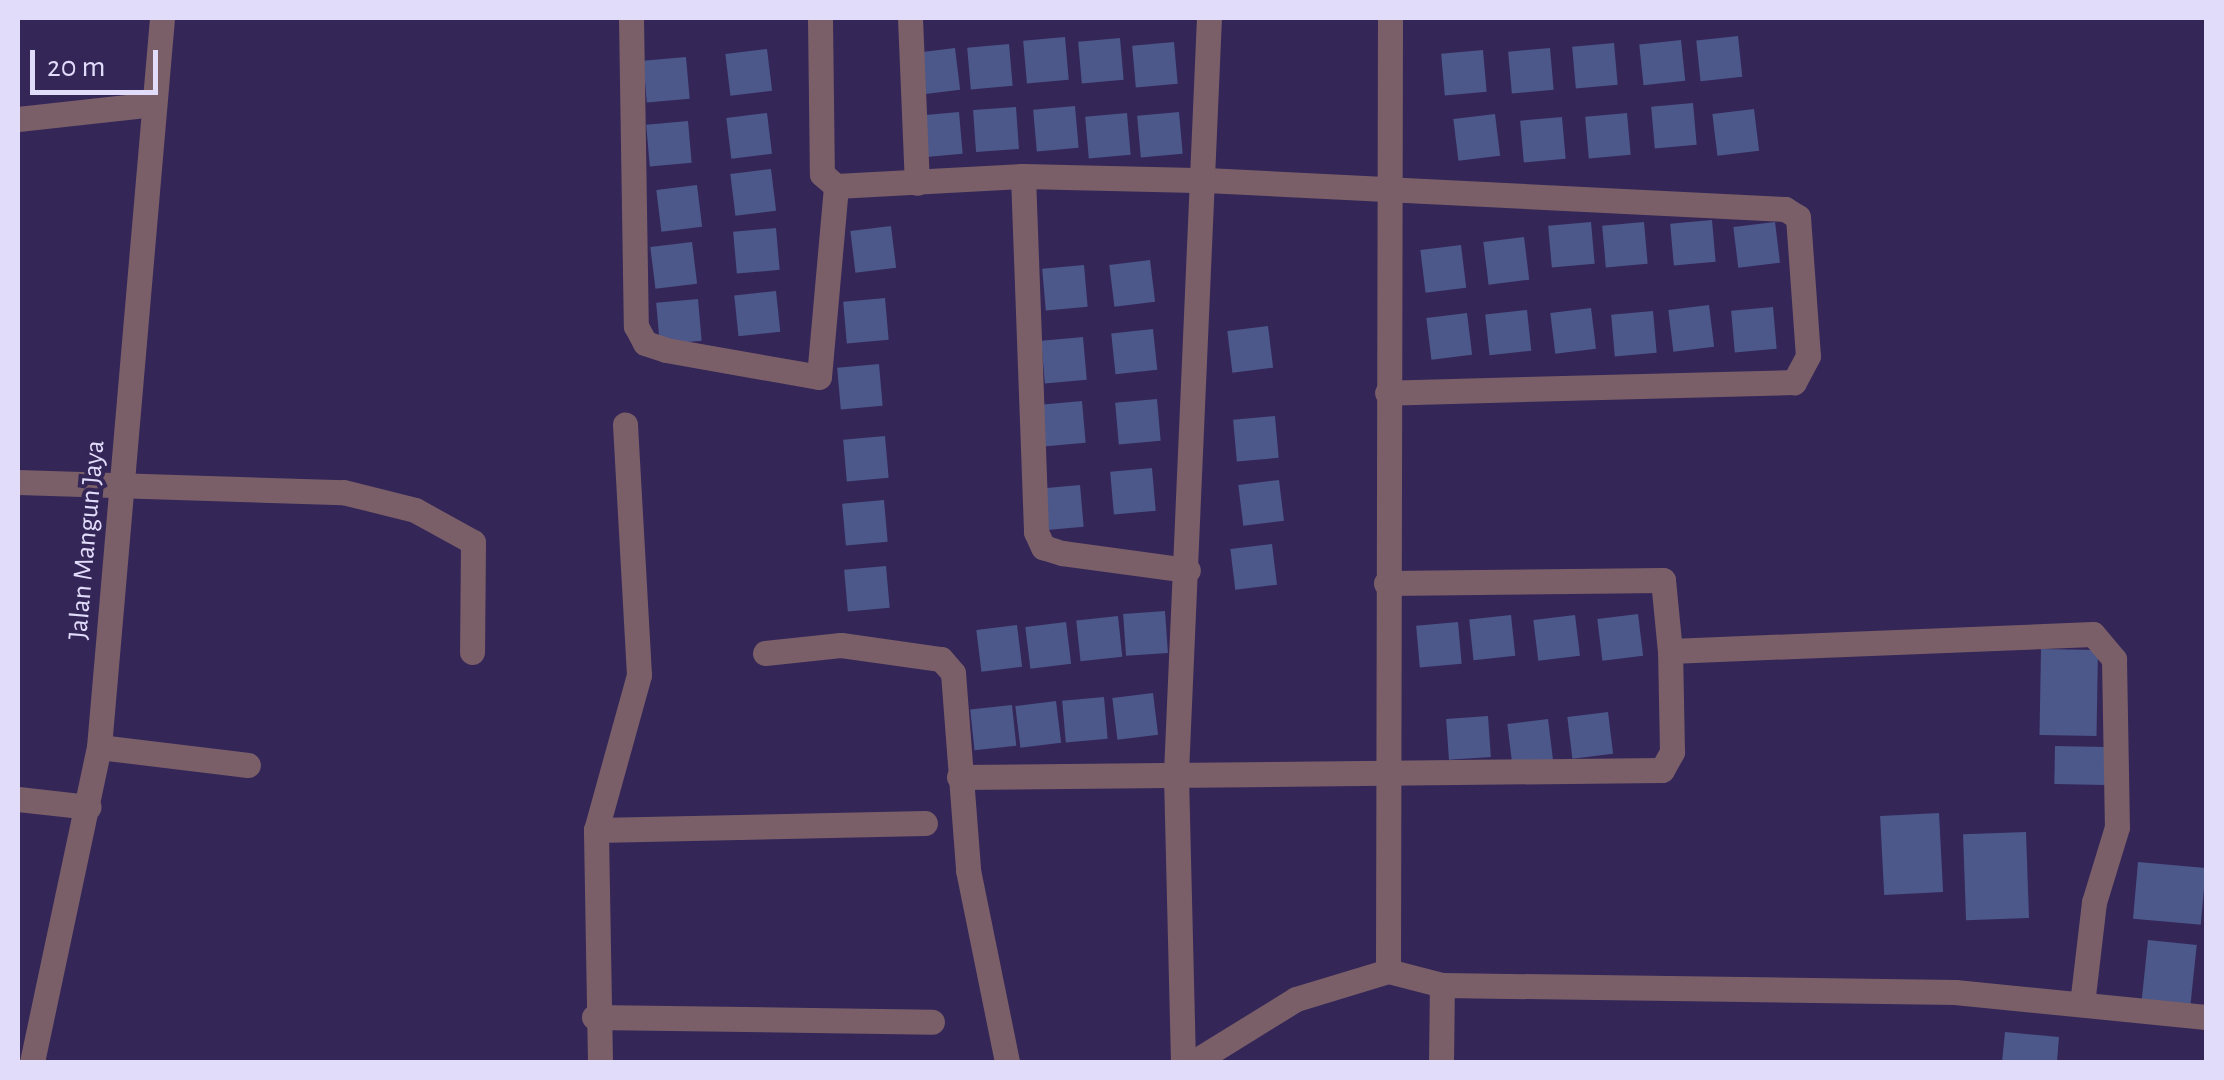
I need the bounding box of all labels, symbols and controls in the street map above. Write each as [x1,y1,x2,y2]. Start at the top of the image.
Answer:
scale bar [35,30,162,92]
text: 20 m [47,52,105,82]
street label: Jalan Mangun Jaya [62,439,112,641]

